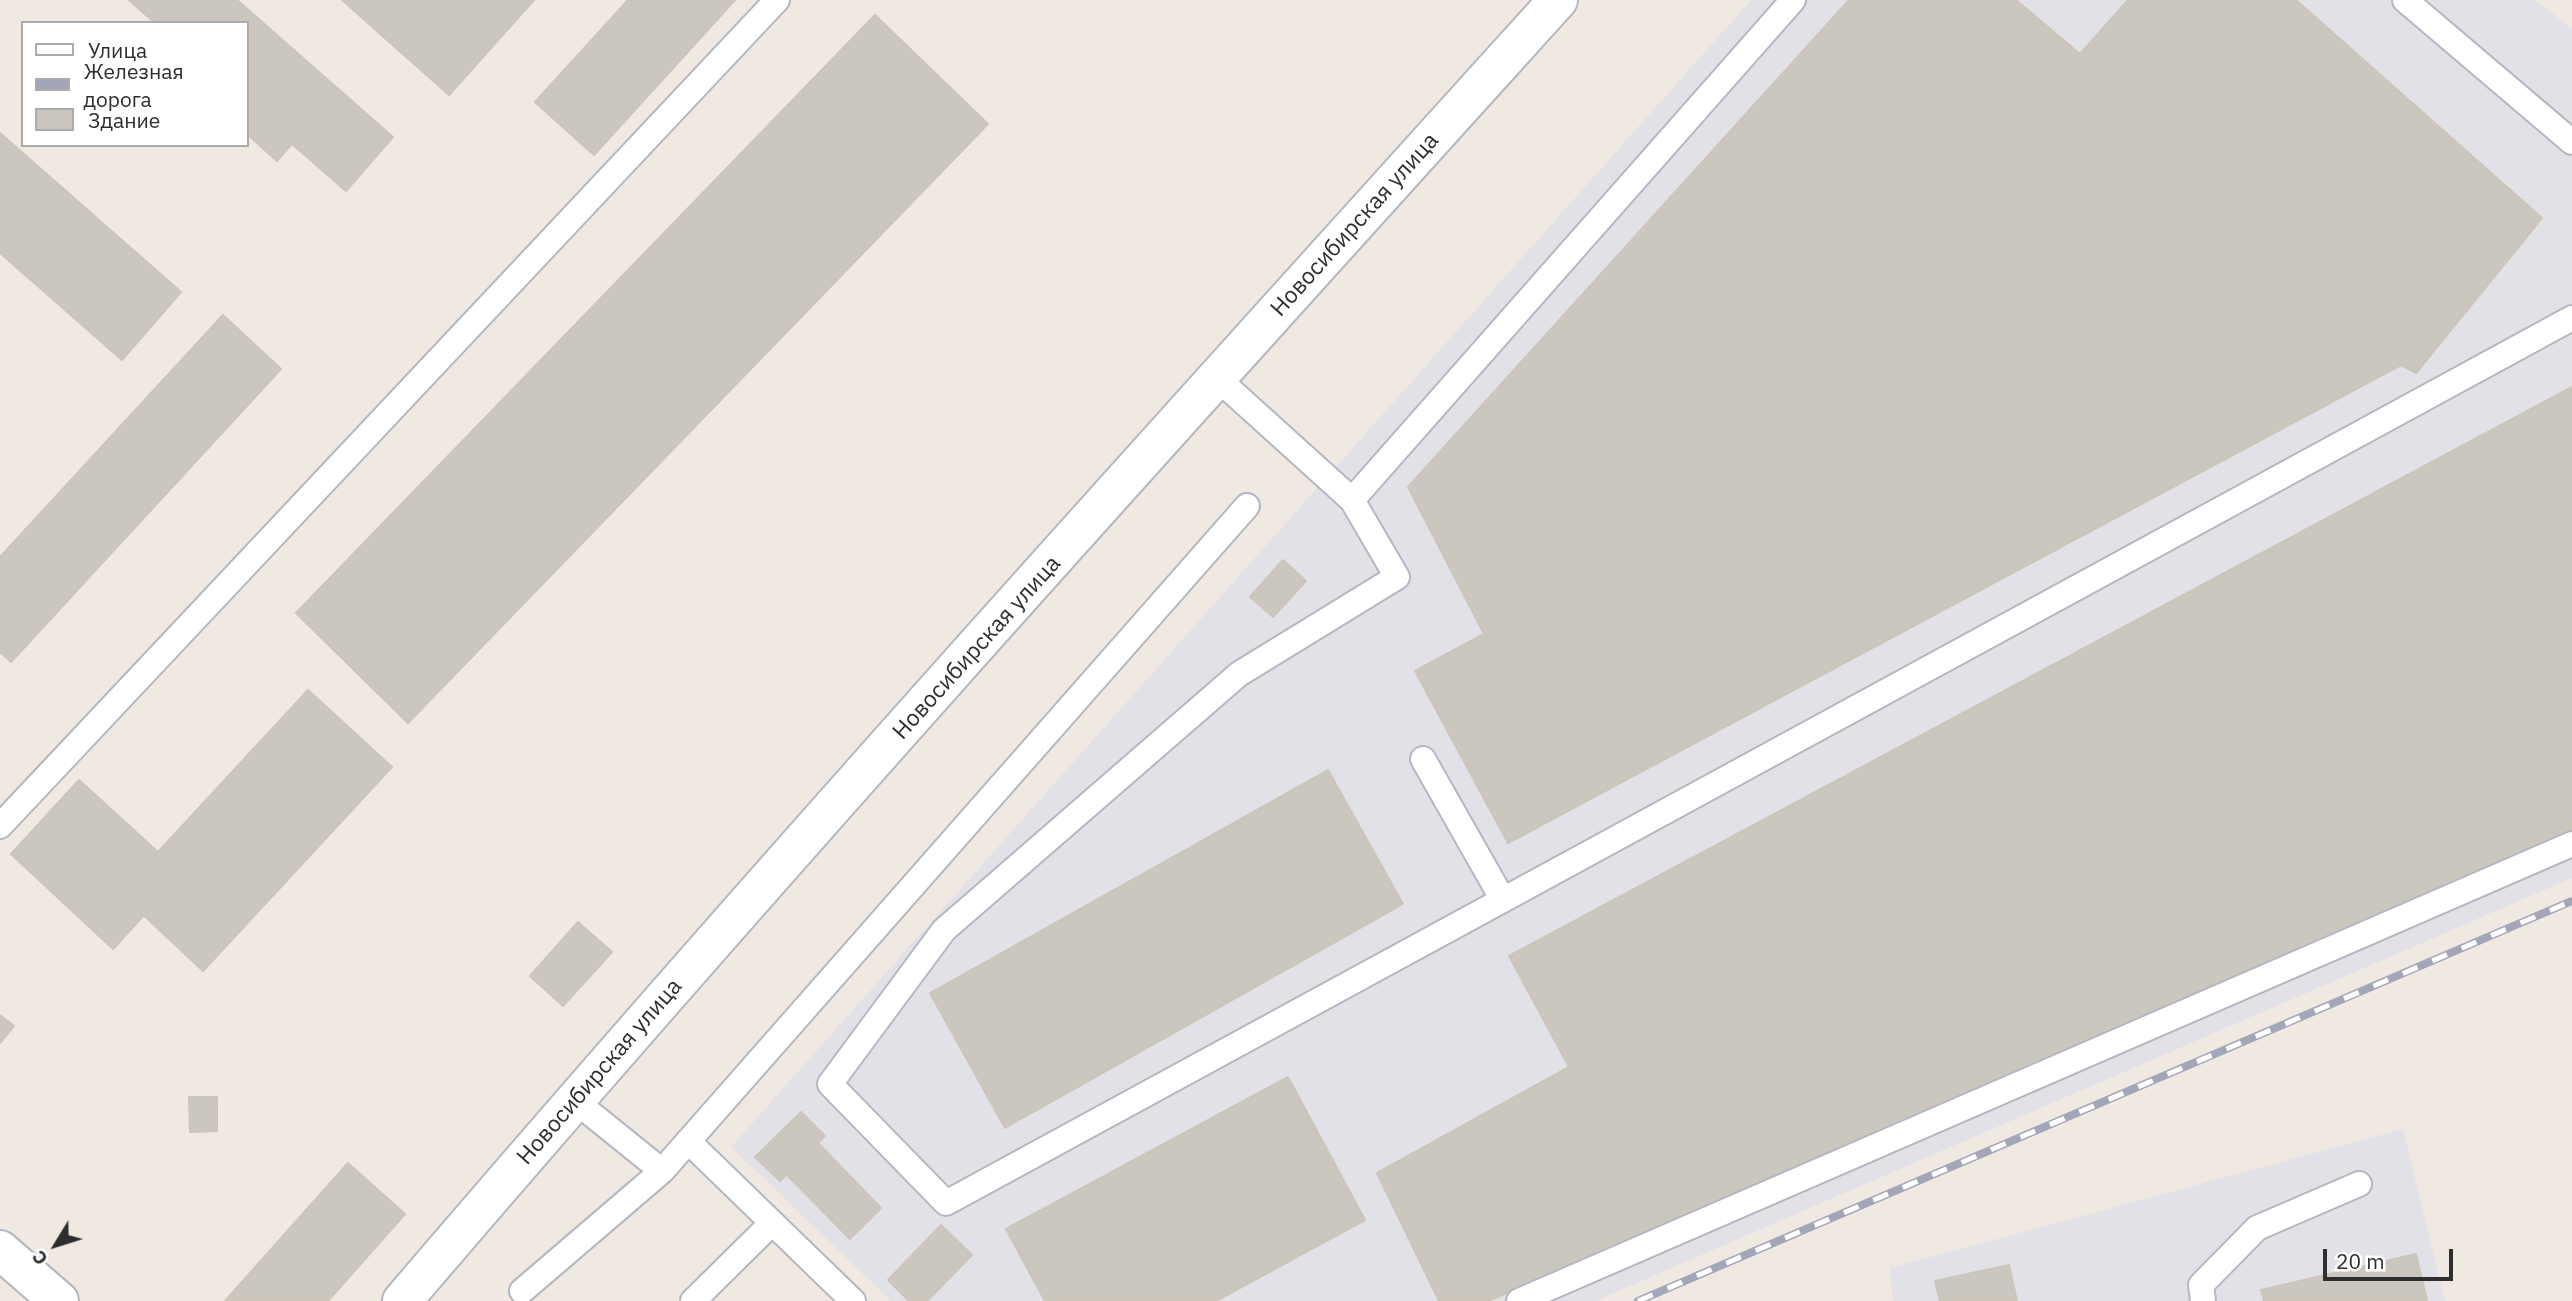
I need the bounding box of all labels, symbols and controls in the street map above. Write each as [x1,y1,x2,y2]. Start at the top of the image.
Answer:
legend [21,21,248,147]
text: Улица [88,36,147,64]
text: Железная дорога [84,57,184,113]
text: Здание [88,106,160,134]
street label: Новосибирская улица [1265,128,1445,322]
street label: Новосибирская улица [887,551,1067,745]
street label: Новосибирская улица [512,973,688,1171]
north arrow [21,1210,91,1280]
scale bar [2327,1234,2456,1278]
text: С [26,1246,53,1270]
text: 20 m [2336,1247,2385,1275]

